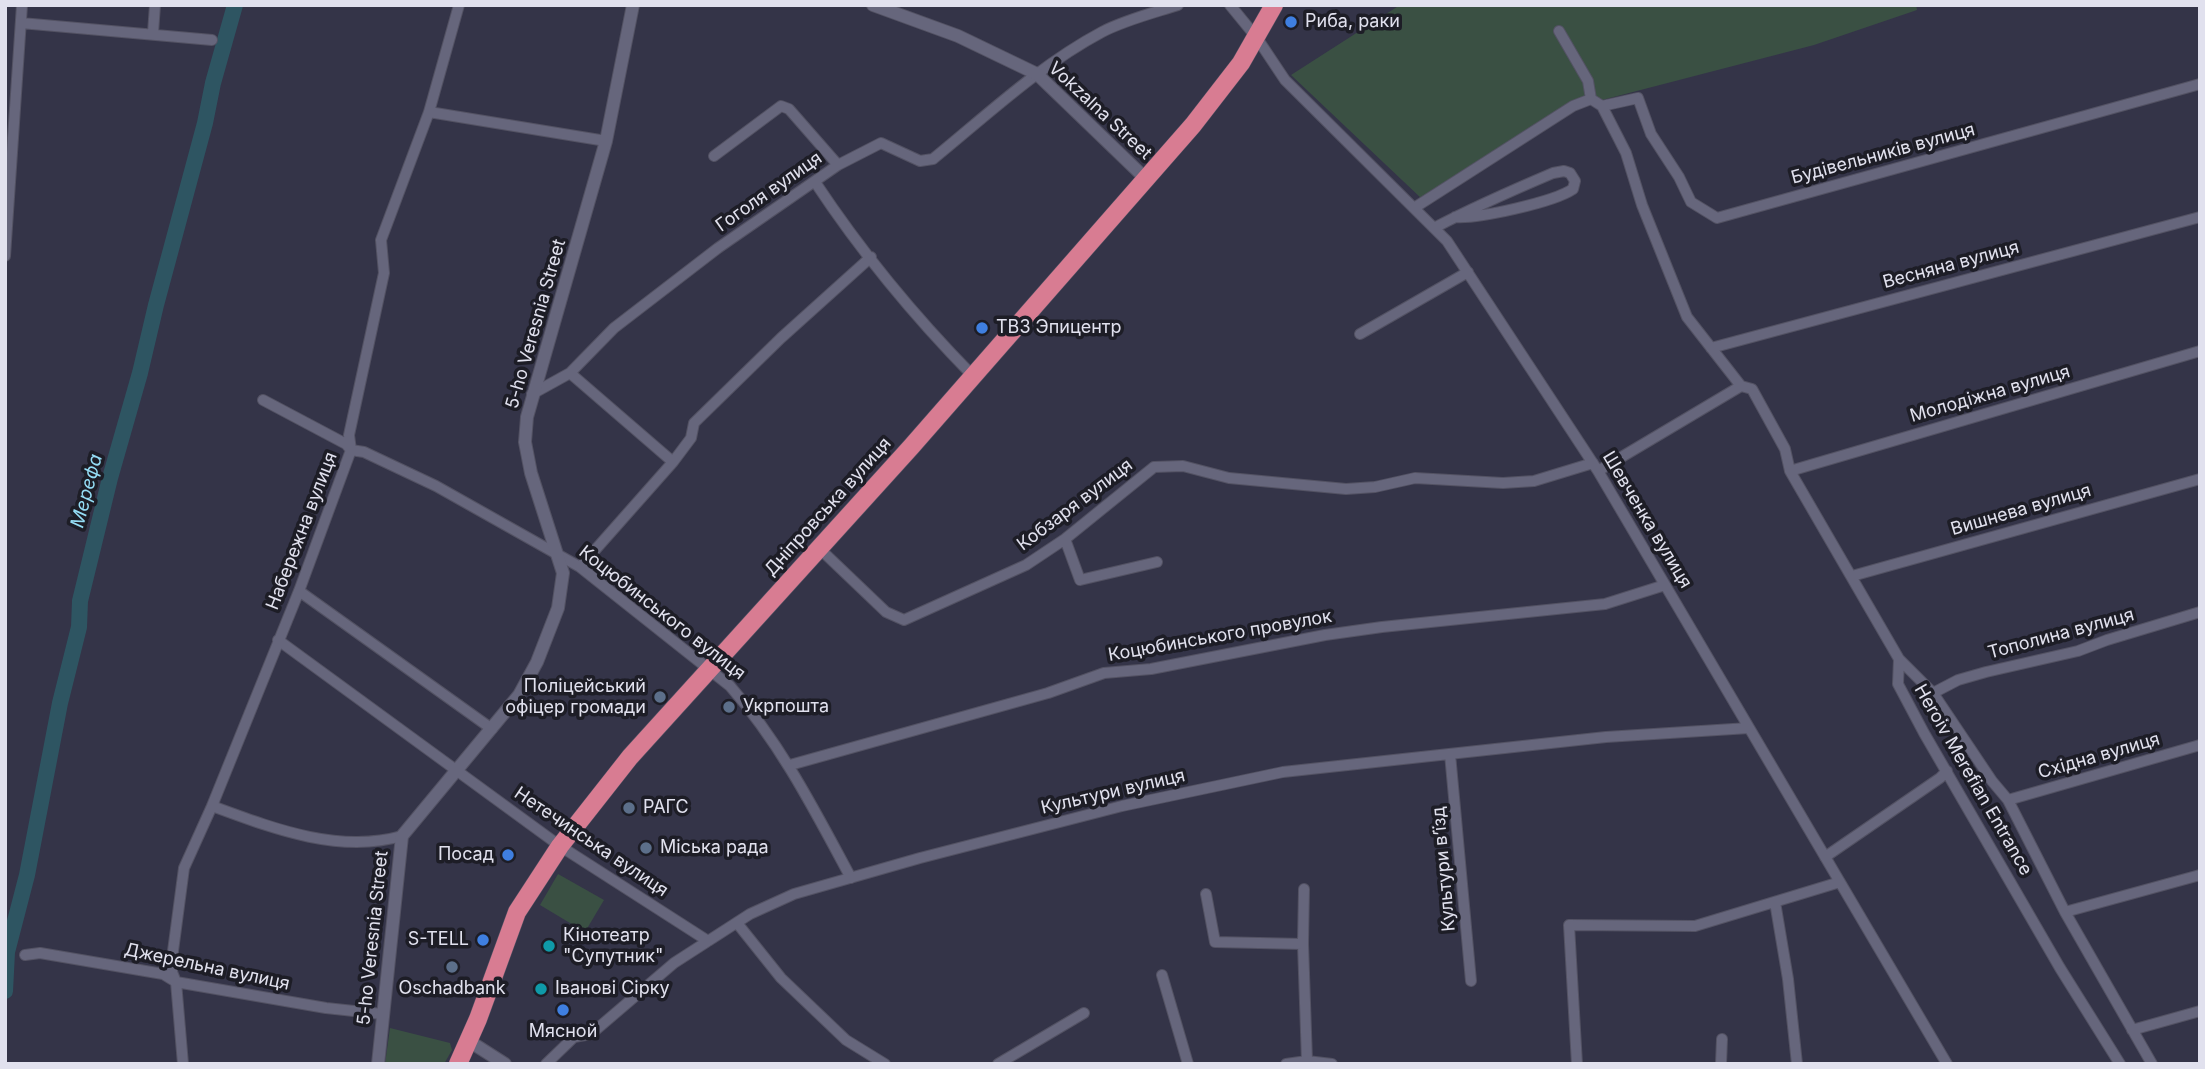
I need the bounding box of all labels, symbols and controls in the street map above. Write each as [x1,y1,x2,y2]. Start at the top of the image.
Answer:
place label: Риба, раки [1305,11,1400,33]
marker: Риба, раки [1283,14,1299,30]
street label: Vokzalna Street [1044,58,1156,164]
street label: Будівельників вулиця [1789,119,1977,189]
street label: Гоголя вулиця [712,147,826,237]
street label: Весняна вулиця [1881,236,2021,294]
street label: 5-ho Veresnia Street [501,237,571,411]
place label: ТВЗ Эпицентр [996,317,1122,339]
marker: ТВЗ Эпицентр [974,320,990,336]
street label: Молодіжна вулиця [1908,361,2072,427]
street label: Дніпровська вулиця [760,433,896,581]
street label: Шевченка вулиця [1598,448,1696,592]
street label: Набережна вулиця [262,449,342,613]
water label: Мерефа [66,452,108,530]
street label: Кобзаря вулиця [1013,455,1137,555]
street label: Вишнева вулиця [1948,480,2094,540]
street label: Коцюбинського вулиця [575,541,749,685]
street label: Тополина вулиця [1986,604,2136,664]
street label: Коцюбинського провулок [1106,606,1334,666]
place label: Поліцейський офіцер громади [505,676,646,718]
street label: Heroiv Merefian Entrance [1909,681,2037,879]
marker: Поліцейський офіцер громади [652,689,668,705]
place label: Укрпошта [743,696,829,718]
marker: Укрпошта [721,699,737,715]
street label: Східна вулиця [2036,728,2162,784]
street label: Культури вулиця [1039,765,1187,819]
street label: Нетечинська вулиця [510,783,672,901]
place label: РАГС [643,797,689,819]
marker: РАГС [621,800,637,816]
street label: Культури в’їзд [1428,805,1460,933]
place label: Міська рада [660,837,769,859]
marker: Міська рада [638,840,654,856]
place label: Посад [438,844,494,866]
marker: Посад [500,847,516,863]
street label: 5-ho Veresnia Street [353,850,393,1026]
place label: Кінотеатр "Супутник" [563,925,663,968]
place label: S-TELL [408,929,469,951]
marker: S-TELL [475,932,491,948]
marker: Кінотеатр "Супутник" [541,938,557,954]
street label: Джерельна вулиця [122,939,292,995]
marker: Oschadbank [444,959,460,975]
place label: Oschadbank [398,978,506,1000]
place label: Іванові Сірку [555,978,670,1000]
marker: Іванові Сірку [533,981,549,997]
marker: Мясной [555,1002,571,1018]
place label: Мясной [529,1021,597,1043]

